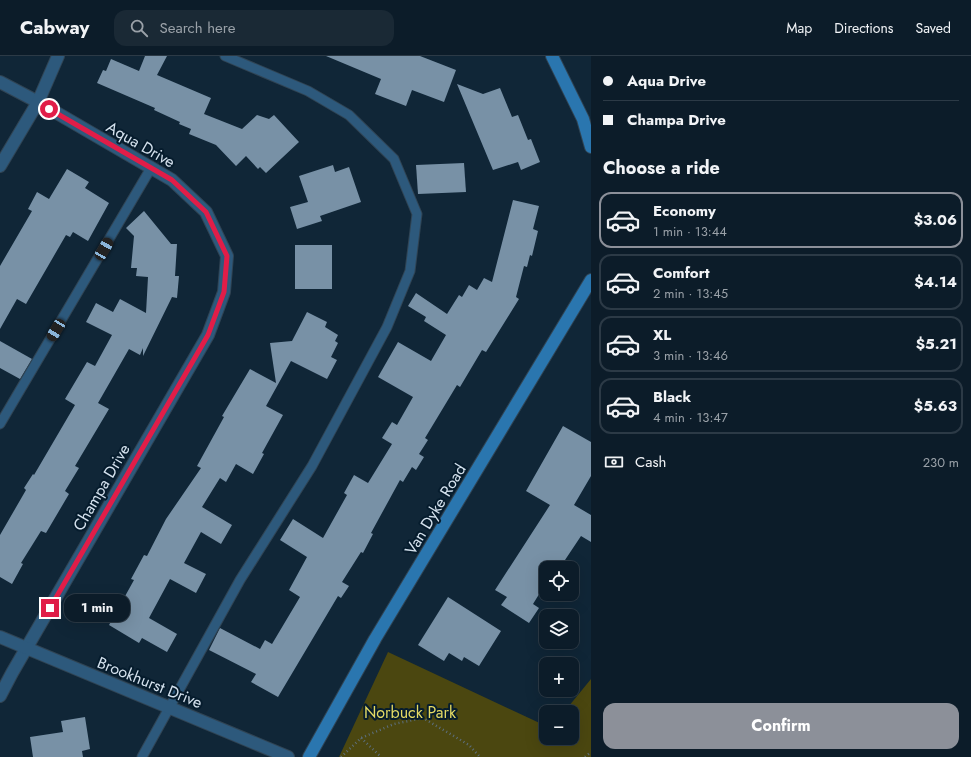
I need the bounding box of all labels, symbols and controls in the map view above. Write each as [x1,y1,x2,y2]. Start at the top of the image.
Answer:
search box [114,10,394,46]
text: Cabway [20,14,90,41]
icon: search [128,17,150,39]
text: Search here [160,17,235,39]
text: Map [786,18,812,38]
text: Directions [834,18,894,38]
text: Saved [916,18,951,38]
text: Aqua Drive [627,70,706,92]
route start [40,100,58,118]
text: Champa Drive [627,109,726,131]
street label: Aqua Drive [102,115,179,173]
text: Choose a ride [603,155,720,181]
text: Economy [653,200,716,222]
icon: car [605,202,641,238]
text: $3.06 [914,209,957,231]
text: 1 min · 13:44 [653,222,727,241]
car [93,236,115,262]
text: Comfort [653,262,710,284]
icon: car [605,264,641,300]
text: $4.14 [914,271,957,293]
text: 2 min · 13:45 [653,284,728,303]
car [45,317,67,343]
text: XL [653,324,671,346]
icon: car [605,326,641,362]
text: $5.21 [916,333,957,355]
text: 3 min · 13:46 [653,346,728,365]
text: Black [653,386,691,408]
icon: car [605,388,641,424]
text: $5.63 [914,395,957,417]
text: 4 min · 13:47 [653,408,728,427]
street label: Champa Drive [67,440,136,535]
icon: cash [603,451,625,473]
text: Cash [635,451,666,473]
text: 230 m [923,453,959,472]
street label: Van Dyke Road [399,459,472,559]
map controls [539,561,579,745]
button: locate [539,561,579,601]
callout: 1 min [64,594,130,622]
text: 1 min [81,598,113,617]
route end [41,599,59,617]
button: layers [539,609,579,649]
street label: Brookhurst Drive [94,651,206,714]
button: + [539,657,579,697]
park label: Norbuck Park [364,701,457,724]
button: Confirm [603,703,959,749]
button: − [539,705,579,745]

